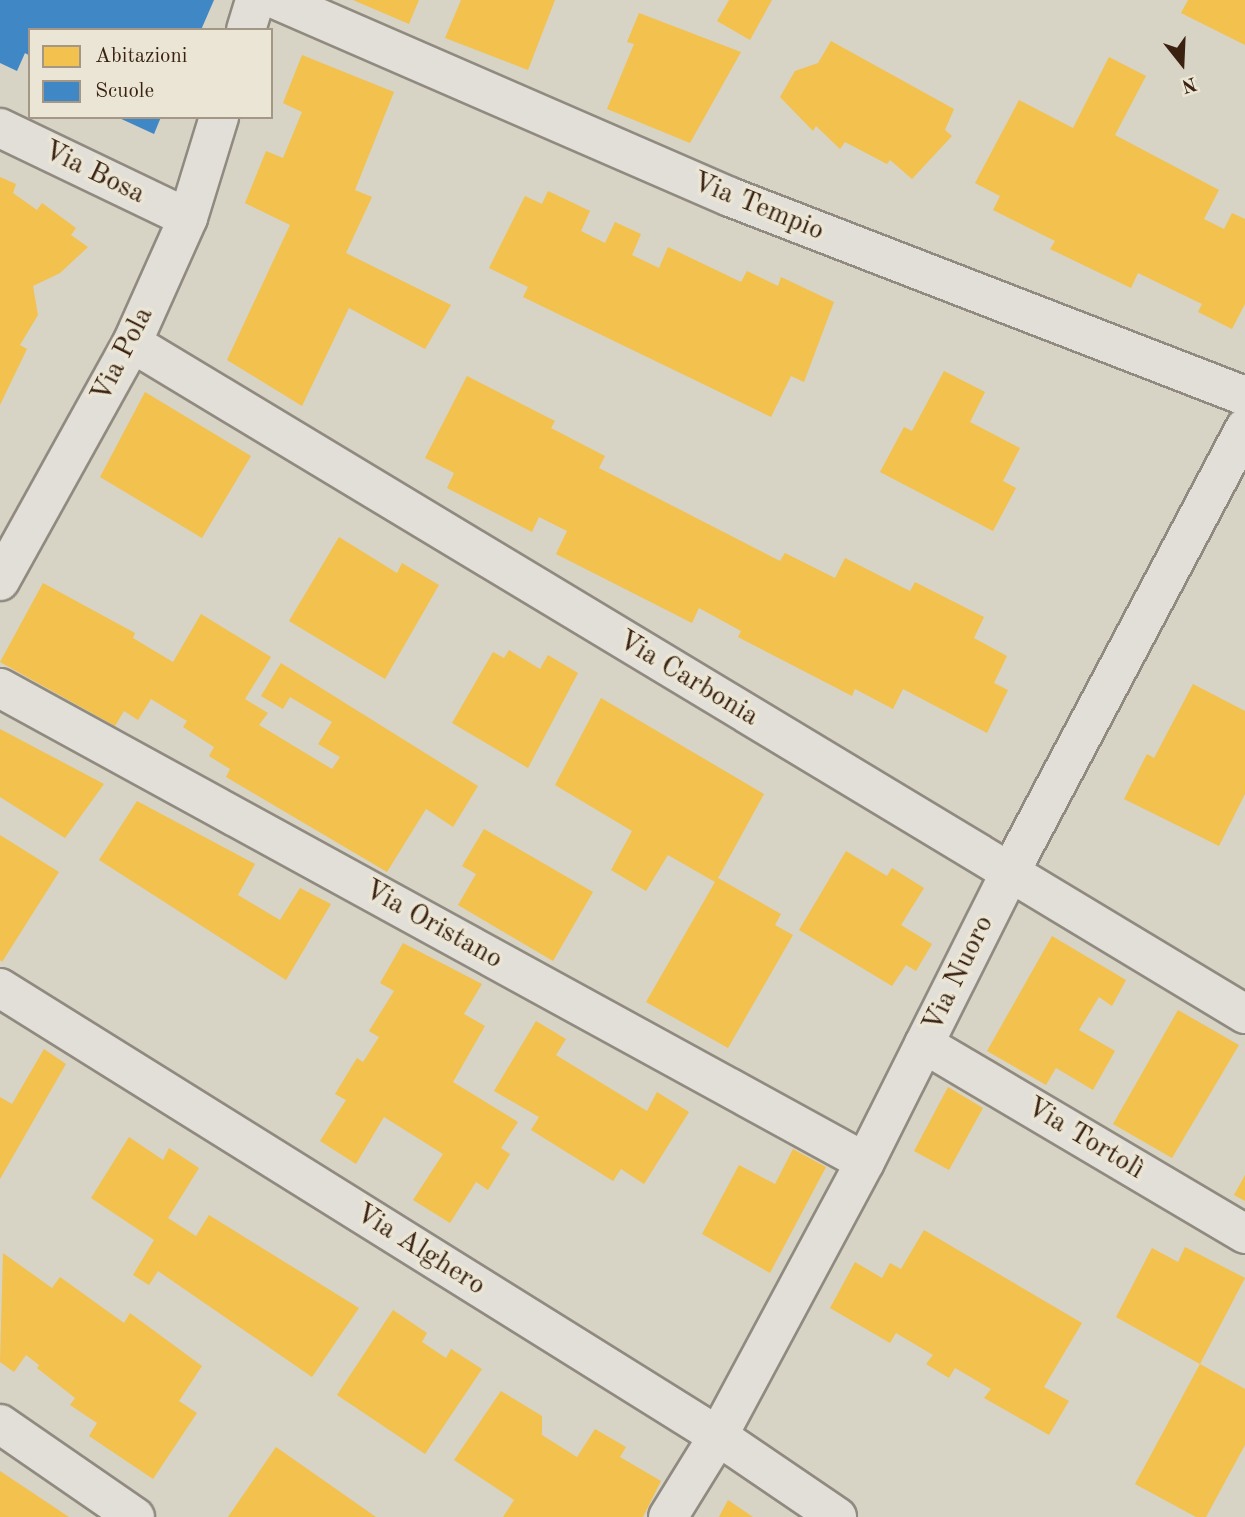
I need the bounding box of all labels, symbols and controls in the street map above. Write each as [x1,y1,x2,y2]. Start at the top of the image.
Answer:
legend [28,28,273,119]
north arrow [1147,28,1217,98]
text: Abitazioni [95,46,188,67]
text: N [1179,72,1198,95]
text: Scuole [95,81,154,102]
street label: Via Bosa [38,134,150,212]
street label: Via Tempio [687,165,829,249]
street label: Via Pola [85,302,161,408]
street label: Via Carbonia [611,624,765,734]
street label: Via Oristano [358,873,508,977]
street label: Via Nuoro [916,910,1002,1038]
street label: Via Tortolì [1020,1091,1150,1187]
street label: Via Alghero [349,1197,491,1303]

